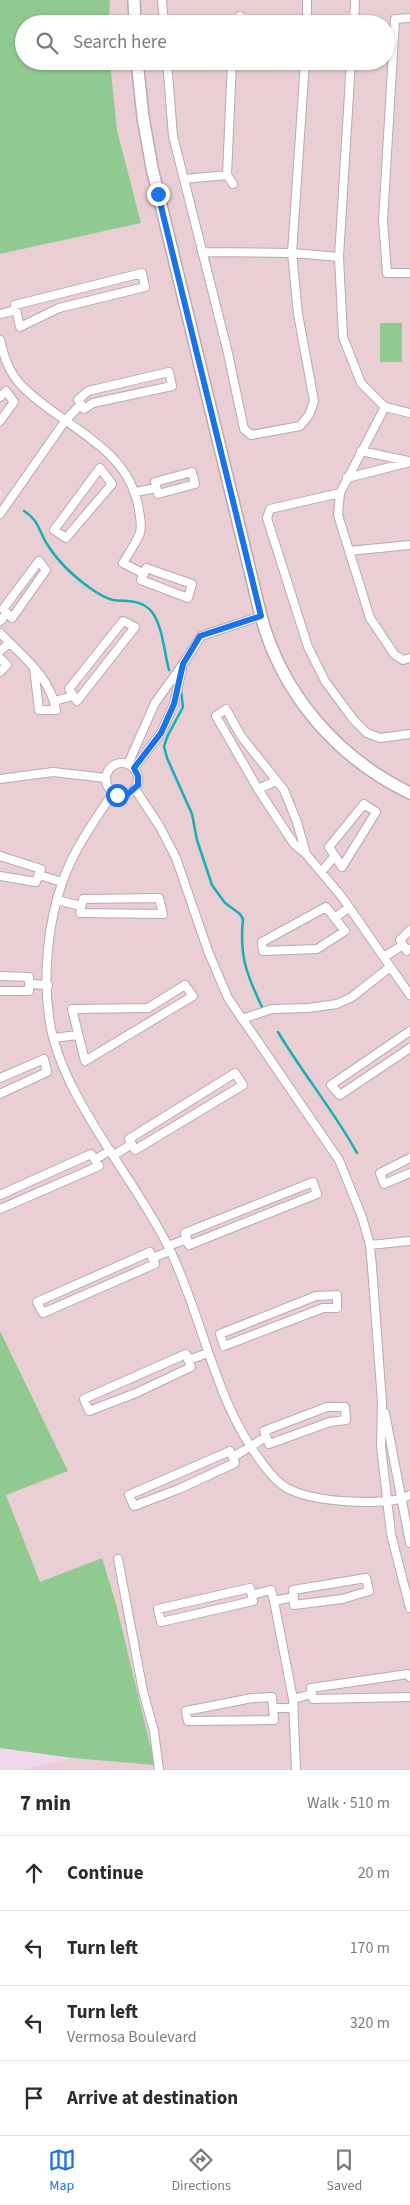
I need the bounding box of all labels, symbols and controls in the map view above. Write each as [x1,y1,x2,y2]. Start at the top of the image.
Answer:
search box [15,15,395,70]
icon: search [33,29,61,57]
text: Search here [73,29,167,56]
route end [147,183,170,206]
route start [106,784,129,807]
text: 7 min [20,1788,71,1818]
text: Walk · 510 m [307,1792,390,1814]
icon: ahead [20,1859,48,1887]
text: Continue [67,1860,144,1887]
text: 20 m [358,1862,390,1884]
icon: left [20,1934,48,1962]
text: Turn left [67,1935,138,1962]
text: 170 m [350,1937,390,1959]
text: Turn left [67,1999,138,2026]
icon: left [20,2009,48,2037]
text: 320 m [350,2012,390,2034]
text: Vermosa Boulevard [67,2026,197,2048]
icon: arrive [20,2084,48,2112]
text: Arrive at destination [67,2085,238,2112]
tab: Map [48,2146,76,2196]
tab: Directions [172,2146,231,2196]
tab: Saved [326,2146,362,2196]

